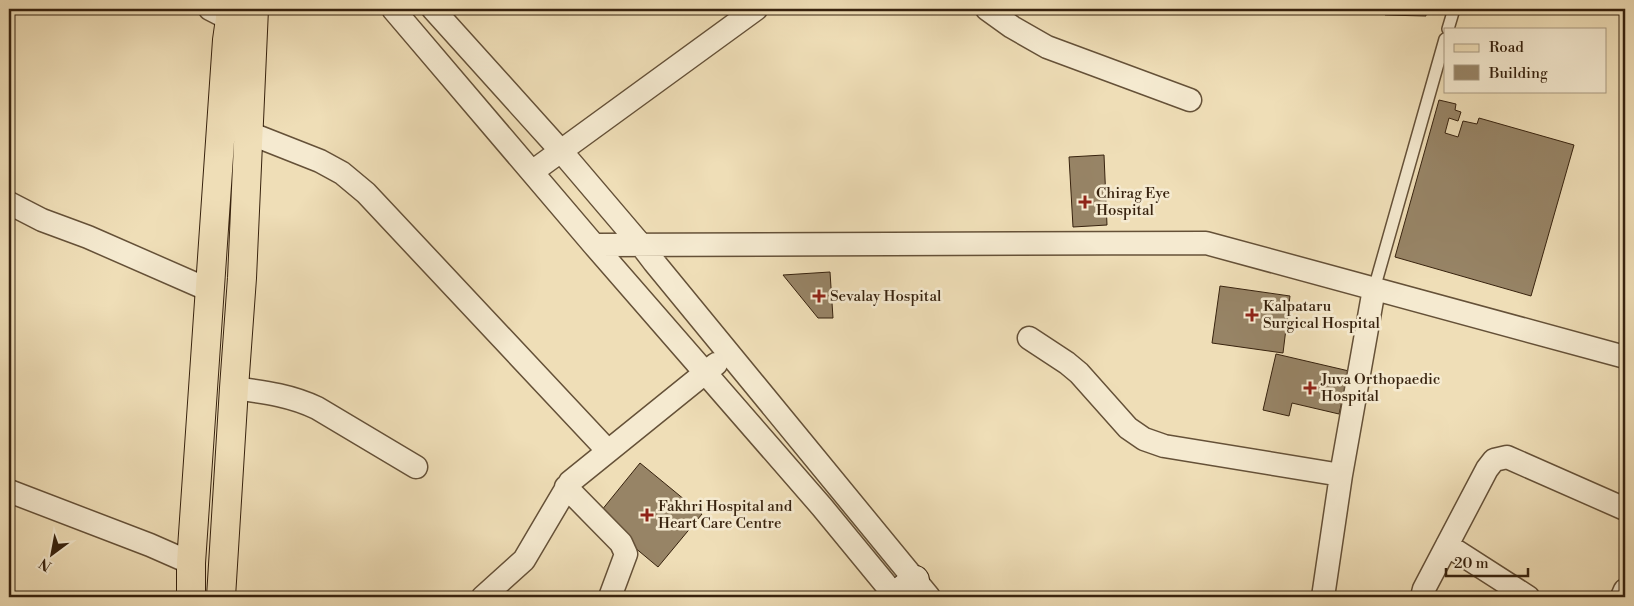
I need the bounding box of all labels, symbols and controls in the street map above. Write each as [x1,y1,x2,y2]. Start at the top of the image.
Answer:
legend [1444,28,1606,92]
text: Road [1489,38,1524,57]
text: Building [1488,64,1548,83]
place label: Chirag Eye Hospital [1096,184,1170,220]
marker: Chirag Eye Hospital [1078,195,1092,209]
place label: Sevalay Hospital [830,287,942,306]
marker: Sevalay Hospital [812,289,826,303]
place label: Kalpataru Surgical Hospital [1263,297,1381,333]
marker: Kalpataru Surgical Hospital [1245,308,1259,322]
place label: Juva Orthopaedic Hospital [1320,370,1440,406]
marker: Juva Orthopaedic Hospital [1303,381,1317,395]
place label: Fakhri Hospital and Heart Care Centre [658,497,793,533]
marker: Fakhri Hospital and Heart Care Centre [640,508,654,522]
north arrow [28,528,78,578]
scale bar [1446,546,1529,578]
text: N [36,554,55,575]
text: 20 m [1454,554,1489,573]

